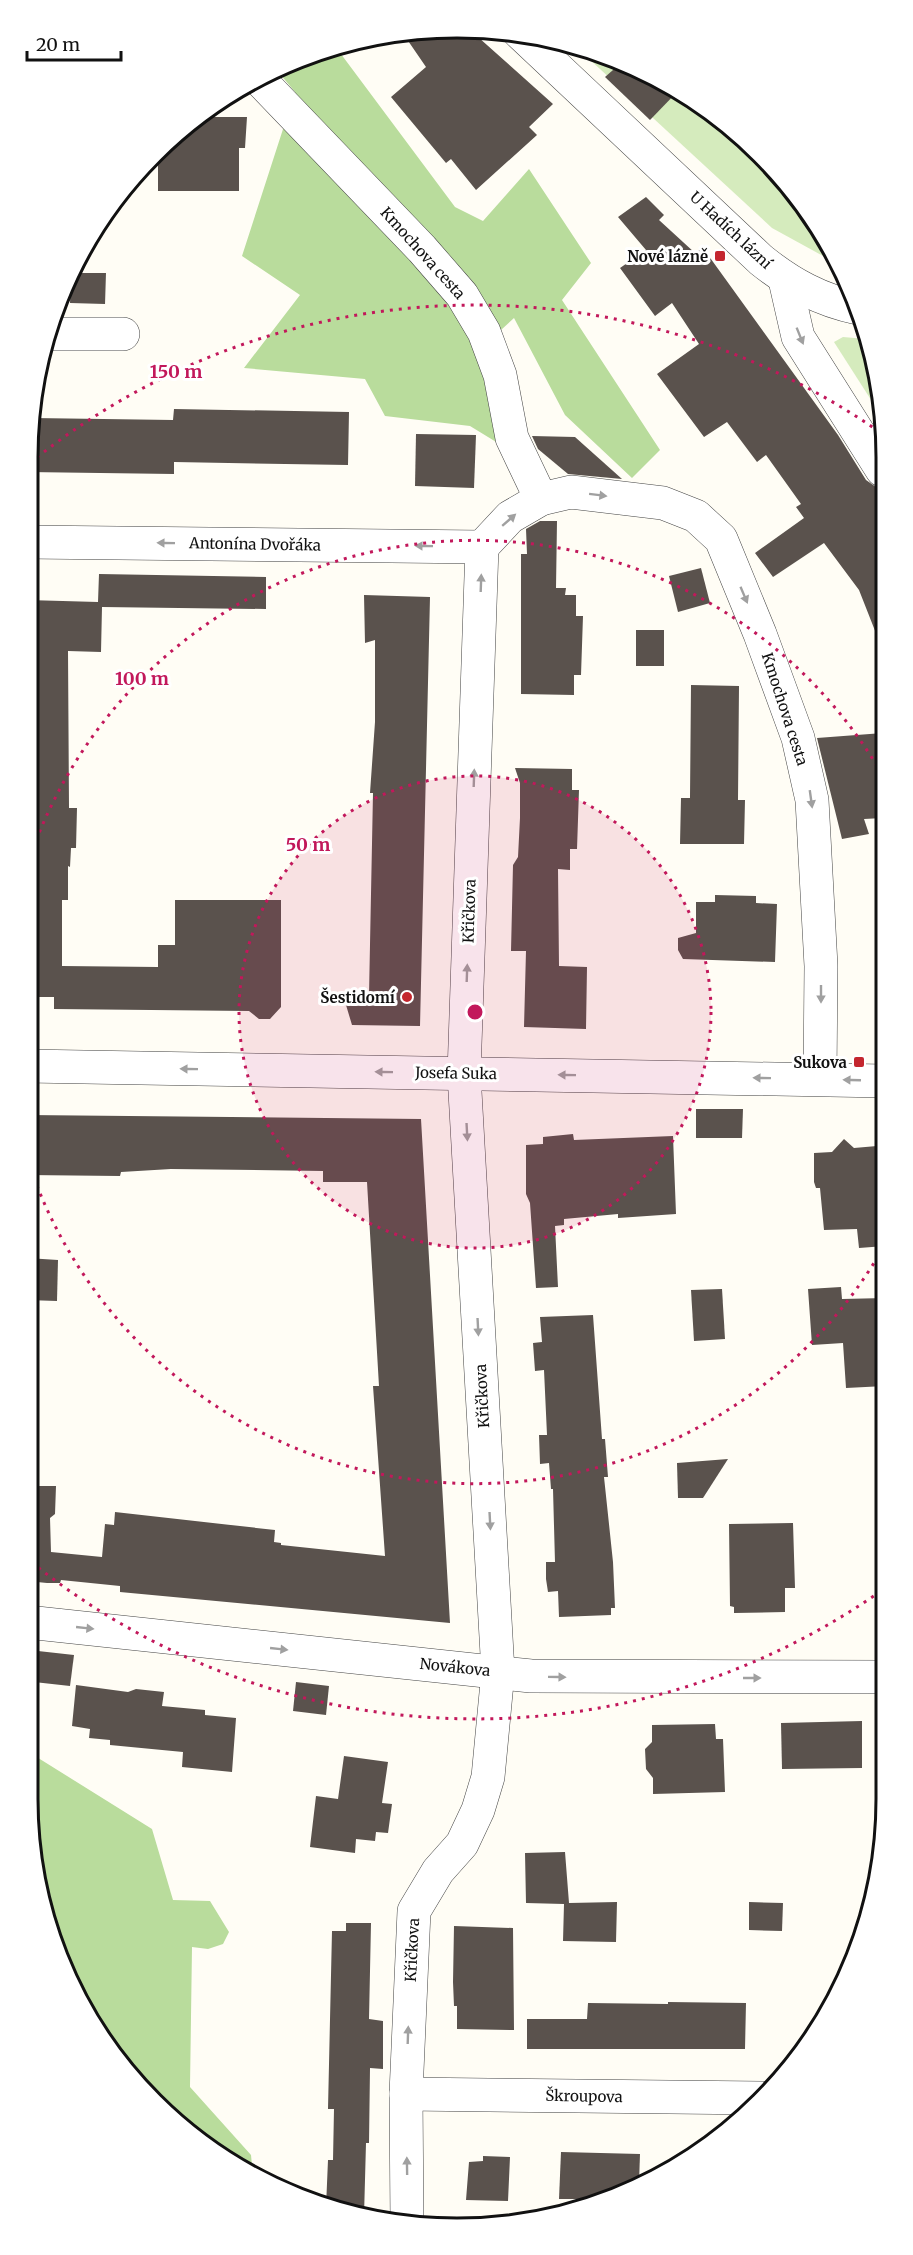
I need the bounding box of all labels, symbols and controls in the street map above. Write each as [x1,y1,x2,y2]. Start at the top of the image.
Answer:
scale bar [27,24,122,62]
text: 20 m [36,33,80,56]
street label: U Hadích lázní [686,187,777,274]
street label: Kmochova cesta [377,203,469,303]
place label: Nové lázně [627,247,708,266]
marker: Nové lázně [713,249,727,263]
one-way arrow [795,328,805,346]
text: 150 m [150,360,202,383]
one-way arrow [589,491,608,500]
one-way arrow [501,514,516,527]
street label: Antonína Dvořáka [188,533,321,555]
one-way arrow [156,539,175,548]
one-way arrow [414,541,433,551]
one-way arrow [476,574,486,593]
one-way arrow [740,586,749,604]
street label: Kmochova cesta [758,650,812,768]
text: 100 m [115,667,169,690]
one-way arrow [469,769,479,788]
one-way arrow [807,790,816,809]
text: 50 m [286,833,330,856]
street label: Křičkova [458,879,480,943]
one-way arrow [463,964,472,983]
one-way arrow [816,985,826,1004]
place label: Šestidomí [320,987,396,1007]
marker: Šestidomí [400,990,414,1004]
centre of rings [465,1002,485,1022]
place label: Sukova [793,1053,848,1072]
marker: Sukova [852,1055,866,1069]
street label: Josefa Suka [414,1063,497,1083]
one-way arrow [180,1064,199,1074]
one-way arrow [375,1067,394,1077]
one-way arrow [557,1070,576,1080]
one-way arrow [752,1073,771,1083]
one-way arrow [843,1076,862,1085]
one-way arrow [462,1122,472,1141]
one-way arrow [474,1317,483,1336]
street label: Křičkova [471,1364,493,1428]
one-way arrow [485,1512,494,1531]
one-way arrow [76,1623,95,1633]
one-way arrow [270,1644,289,1654]
street label: Novákova [419,1654,491,1680]
one-way arrow [547,1672,566,1681]
one-way arrow [742,1673,761,1683]
street label: Křičkova [401,1918,423,1982]
one-way arrow [403,2026,412,2045]
street label: Škroupova [545,2085,623,2106]
one-way arrow [402,2156,412,2175]

